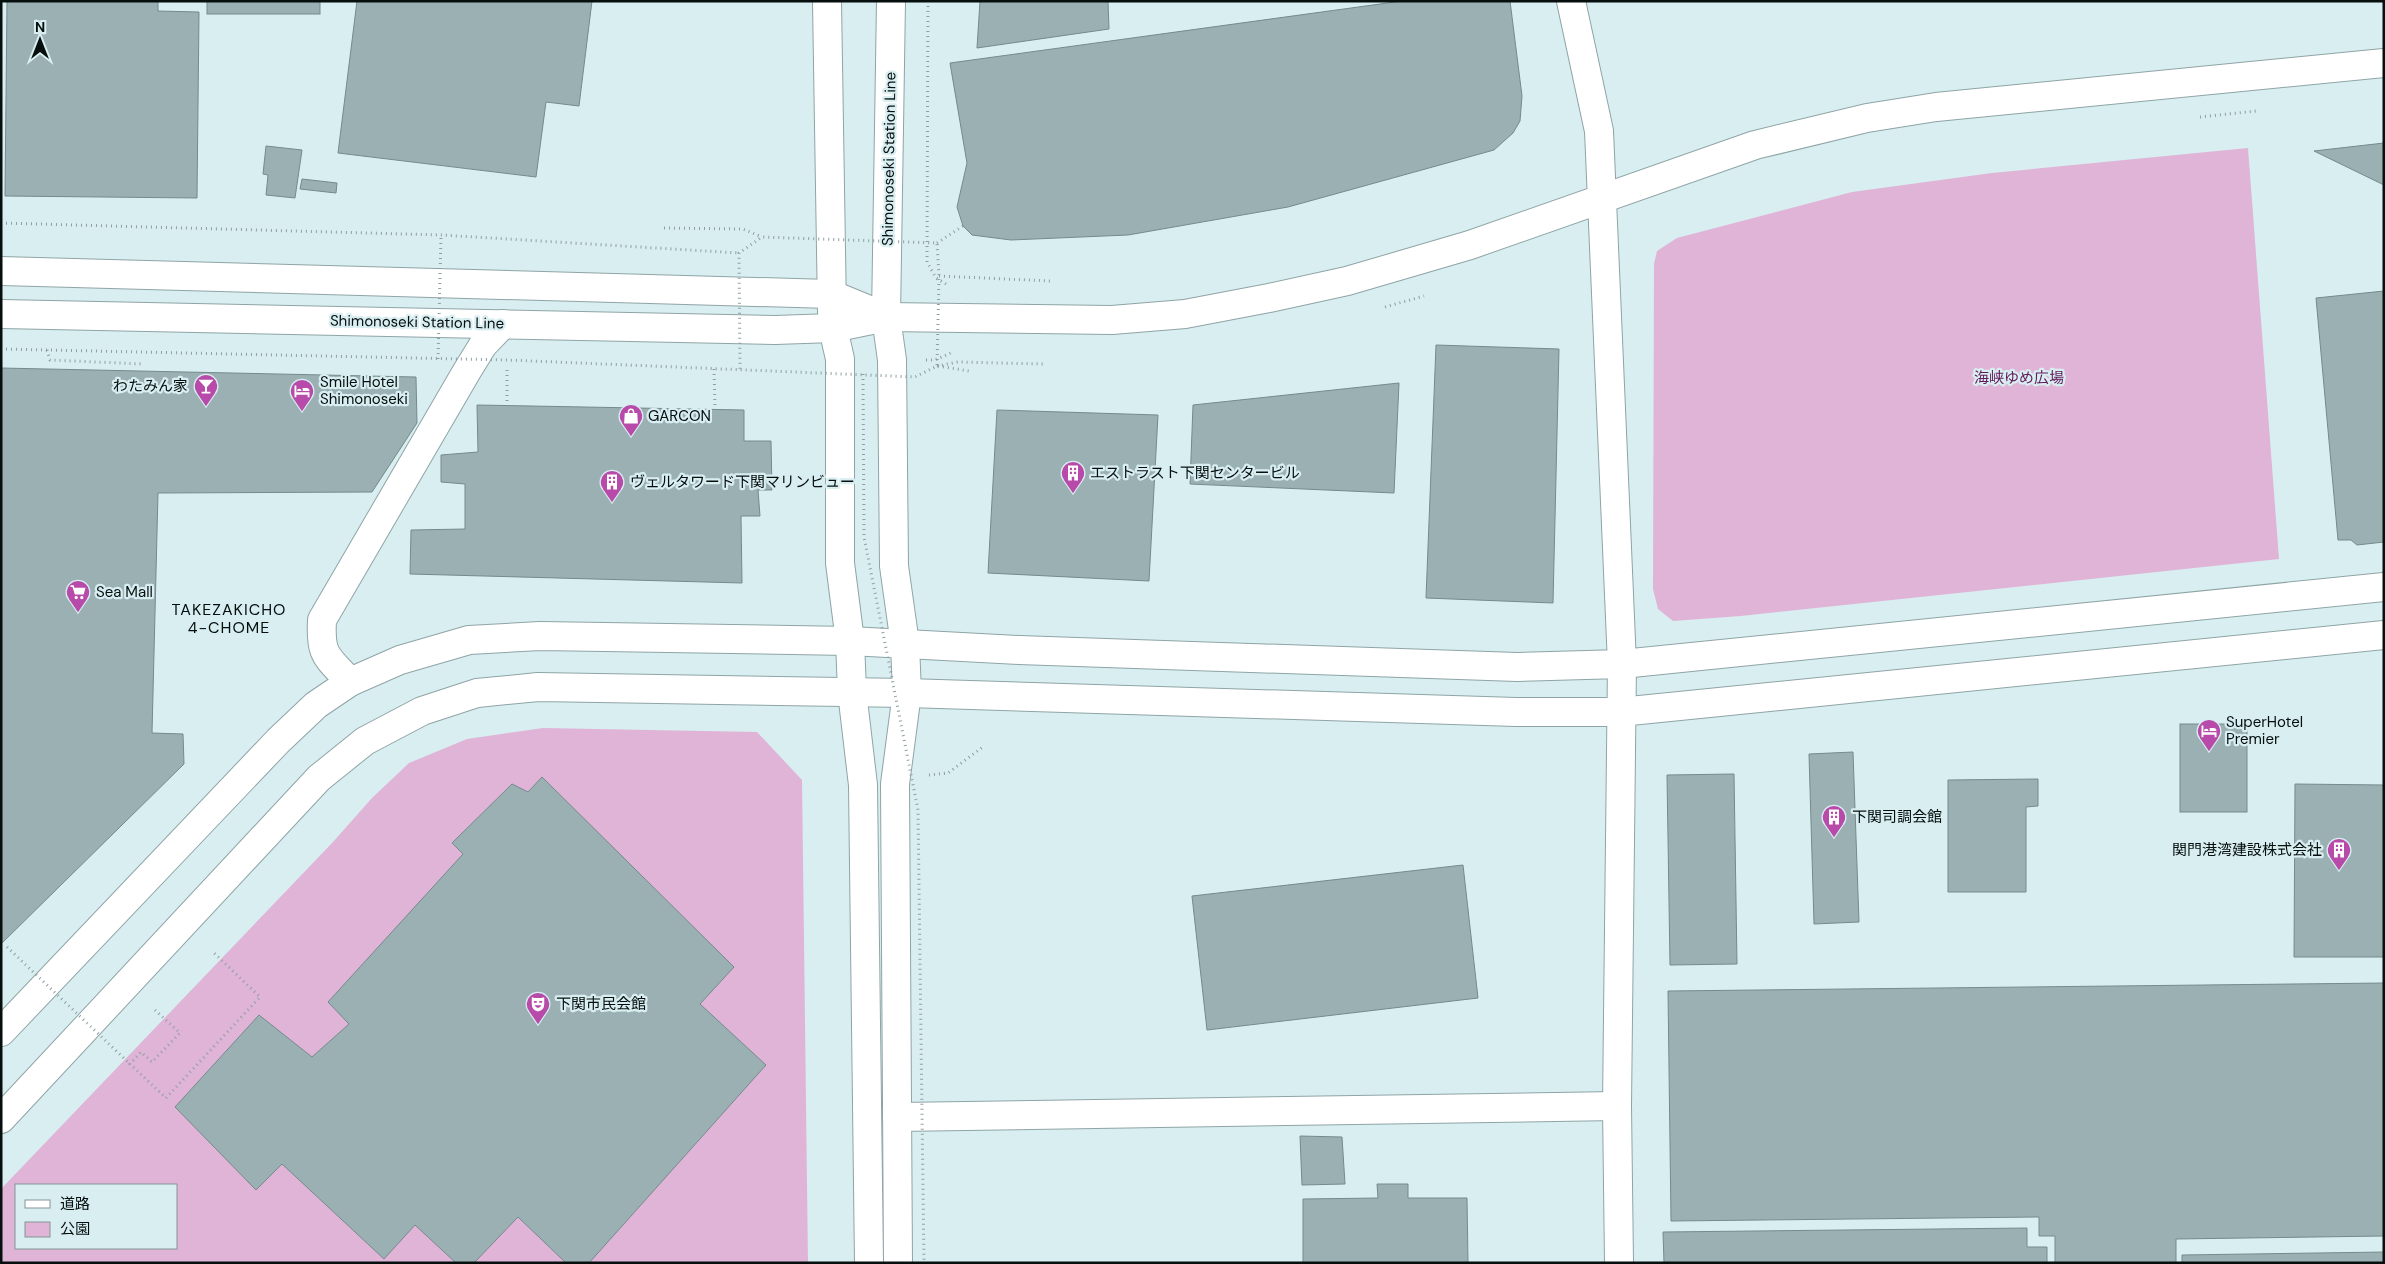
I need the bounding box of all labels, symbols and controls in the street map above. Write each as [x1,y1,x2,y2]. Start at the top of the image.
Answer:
north arrow [15,15,65,65]
text: N [35,18,45,36]
street label: Shimonoseki Station Line [877,72,901,246]
street label: Shimonoseki Station Line [330,310,504,334]
park label: 海峡ゆめ広場 [1974,368,2064,388]
place label: Smile Hotel Shimonoseki [320,372,408,409]
bar icon: わたみん家 [193,373,219,407]
place label: わたみん家 [113,376,188,396]
hotel icon: Smile Hotel Shimonoseki [289,378,315,412]
shop icon: GARCON [618,403,644,437]
place label: GARCON [648,406,711,426]
building icon: エストラスト下関センタービル [1060,460,1086,494]
place label: エストラスト下関センタービル [1090,463,1300,483]
building icon: ヴェルタワード下関マリンビュー [599,469,625,503]
place label: ヴェルタワード下関マリンビュー [630,472,855,492]
supermarket icon: Sea Mall [65,579,91,613]
place label: Sea Mall [96,582,153,602]
district label: TAKEZAKICHO 4-CHOME [172,599,286,638]
place label: SuperHotel Premier [2226,712,2303,749]
hotel icon: SuperHotel Premier [2196,718,2222,752]
building icon: 下関司調会館 [1821,804,1847,838]
place label: 下関司調会館 [1852,807,1942,827]
building icon: 関門港湾建設株式会社 [2326,837,2352,871]
place label: 関門港湾建設株式会社 [2172,840,2322,860]
theatre icon: 下関市民会館 [525,991,551,1025]
place label: 下関市民会館 [556,994,646,1014]
legend [15,1184,178,1249]
text: 道路 [60,1194,90,1214]
text: 公園 [60,1219,90,1239]

